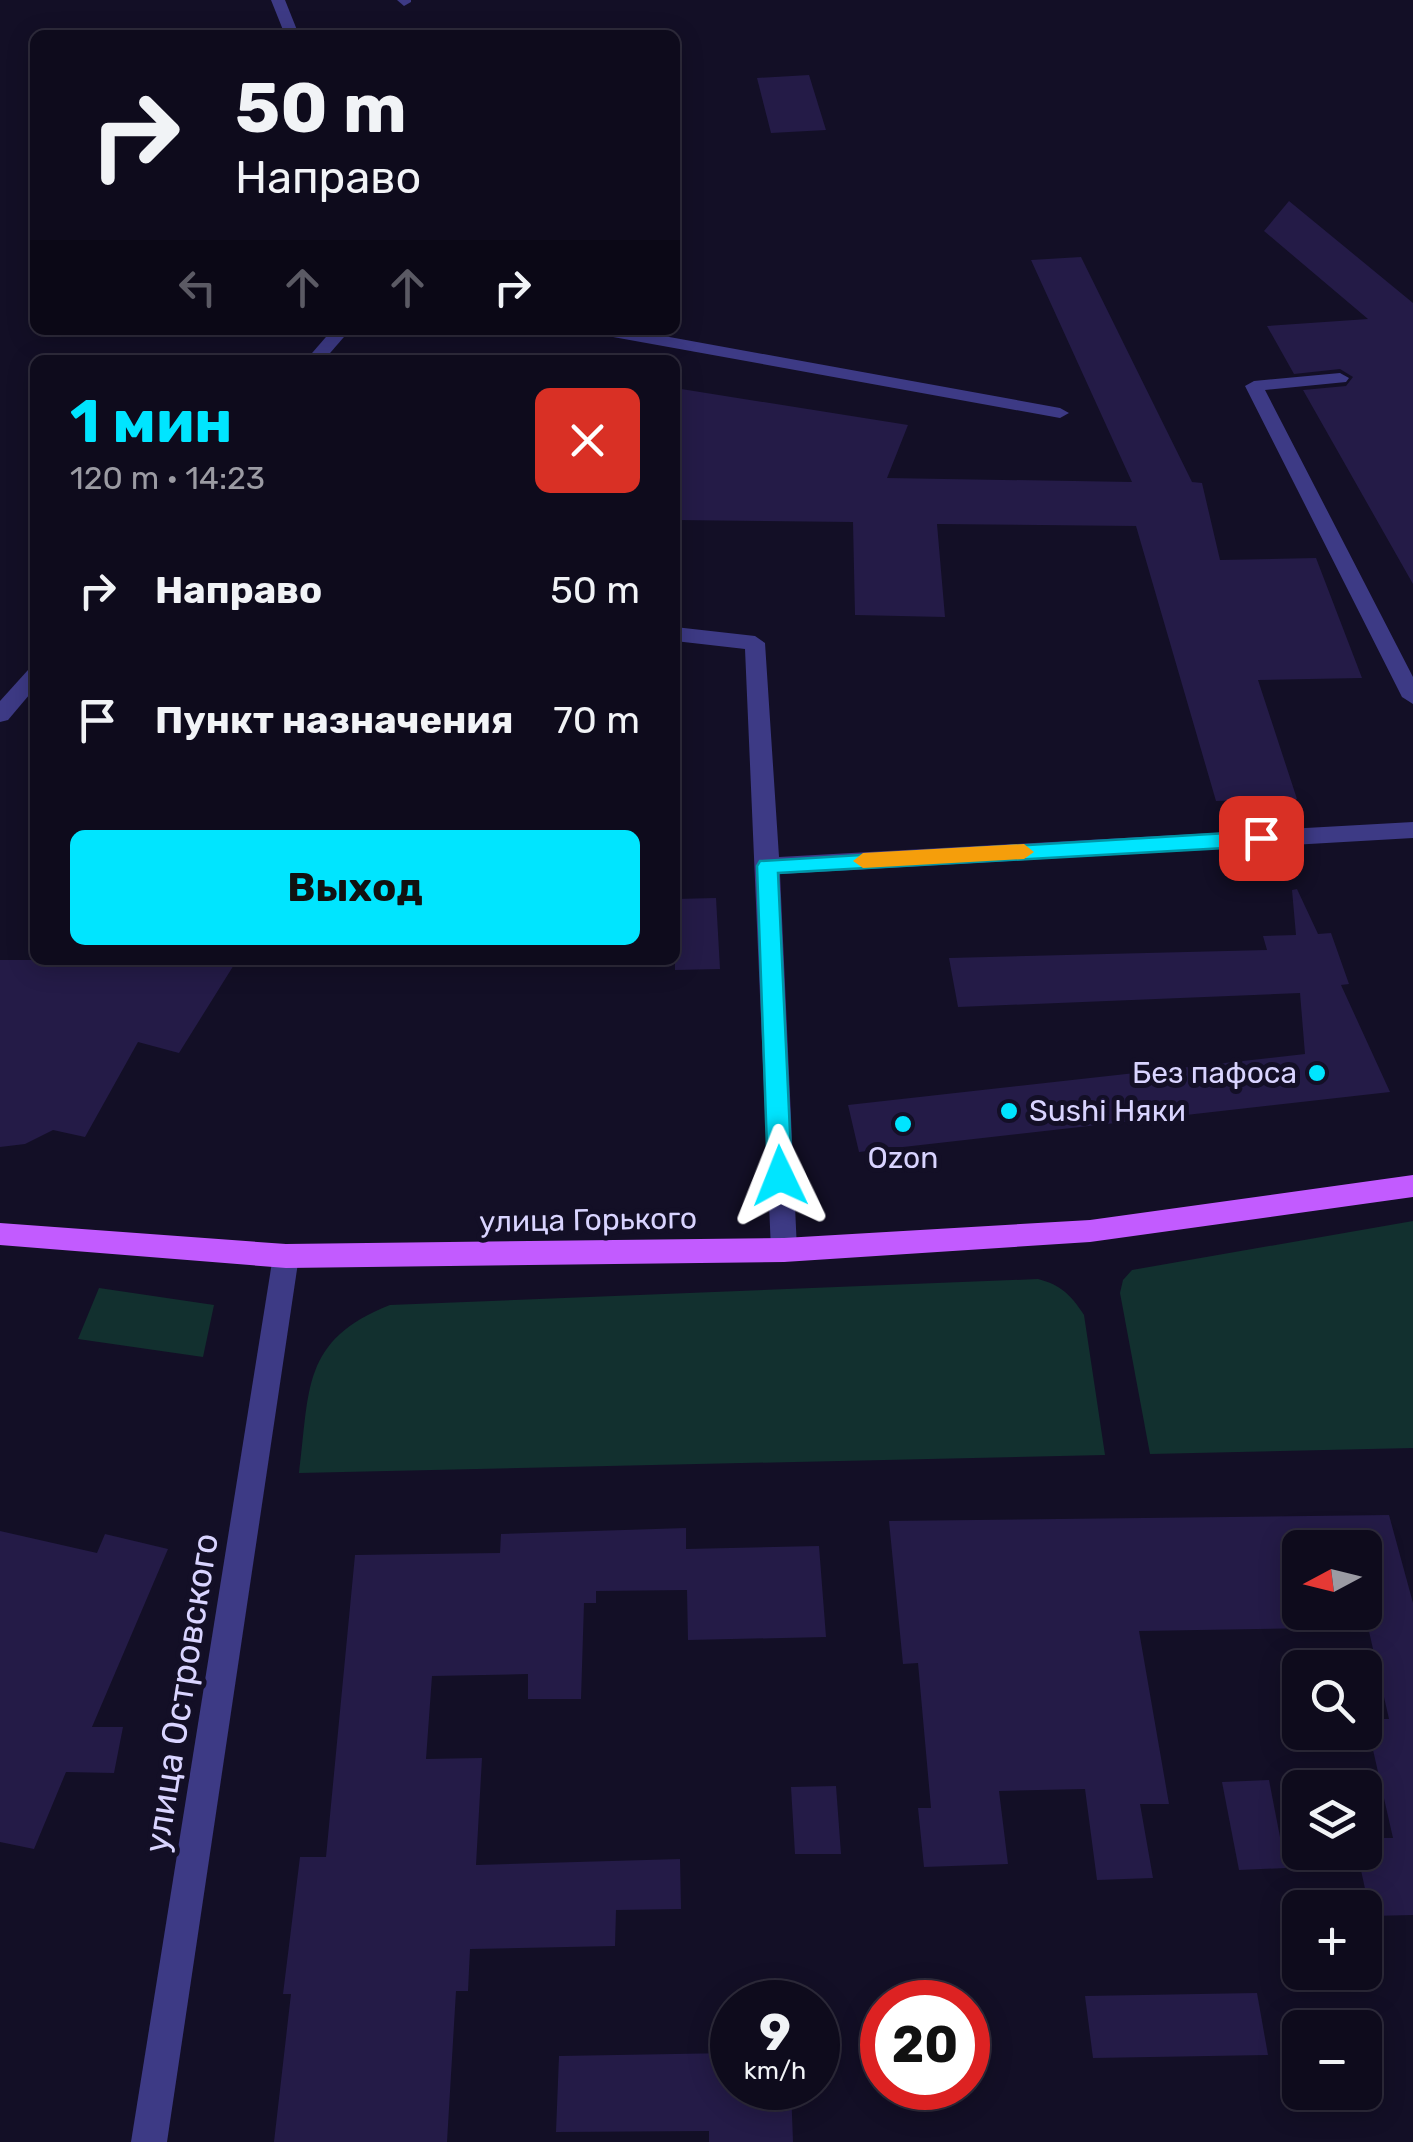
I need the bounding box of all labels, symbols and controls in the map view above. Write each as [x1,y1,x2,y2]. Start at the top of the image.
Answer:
text: 50 m [235,67,407,150]
icon: right [70,70,200,200]
text: Направо [235,151,421,204]
icon: left [170,260,225,315]
icon: ahead [275,260,330,315]
icon: ahead [380,260,435,315]
icon: right [485,260,540,315]
text: 1 мин [70,386,233,457]
button: close [535,388,640,493]
text: 120 m · 14:23 [70,459,265,497]
icon: right [70,563,125,618]
text: Направо [155,567,322,613]
text: 50 m [550,567,640,613]
icon: arrive [70,693,125,748]
text: Пункт назначения [155,697,514,743]
text: 70 m [553,697,640,743]
pin [1219,796,1304,881]
icon: arrive [1234,811,1289,866]
button: Выход [70,830,640,945]
place label: Без пафоса [1132,1055,1297,1091]
marker: Без пафоса [1306,1062,1328,1084]
place label: Sushi Няки [1029,1093,1186,1129]
marker: Sushi Няки [998,1100,1020,1122]
marker: Ozon [892,1113,914,1135]
position arrow [728,1124,832,1228]
place label: Ozon [868,1140,938,1176]
street label: улица Горького [479,1200,697,1240]
street label: улица Островского [135,1530,227,1856]
north arrow [1282,1530,1382,1630]
map controls [1282,1530,1382,2110]
button: search [1282,1650,1382,1750]
button: layers [1282,1770,1382,1870]
button: + [1282,1890,1382,1990]
speed limit sign: 20 [860,1980,990,2110]
text: 9 [759,2003,791,2063]
button: − [1282,2010,1382,2110]
text: km/h [744,2056,806,2085]

